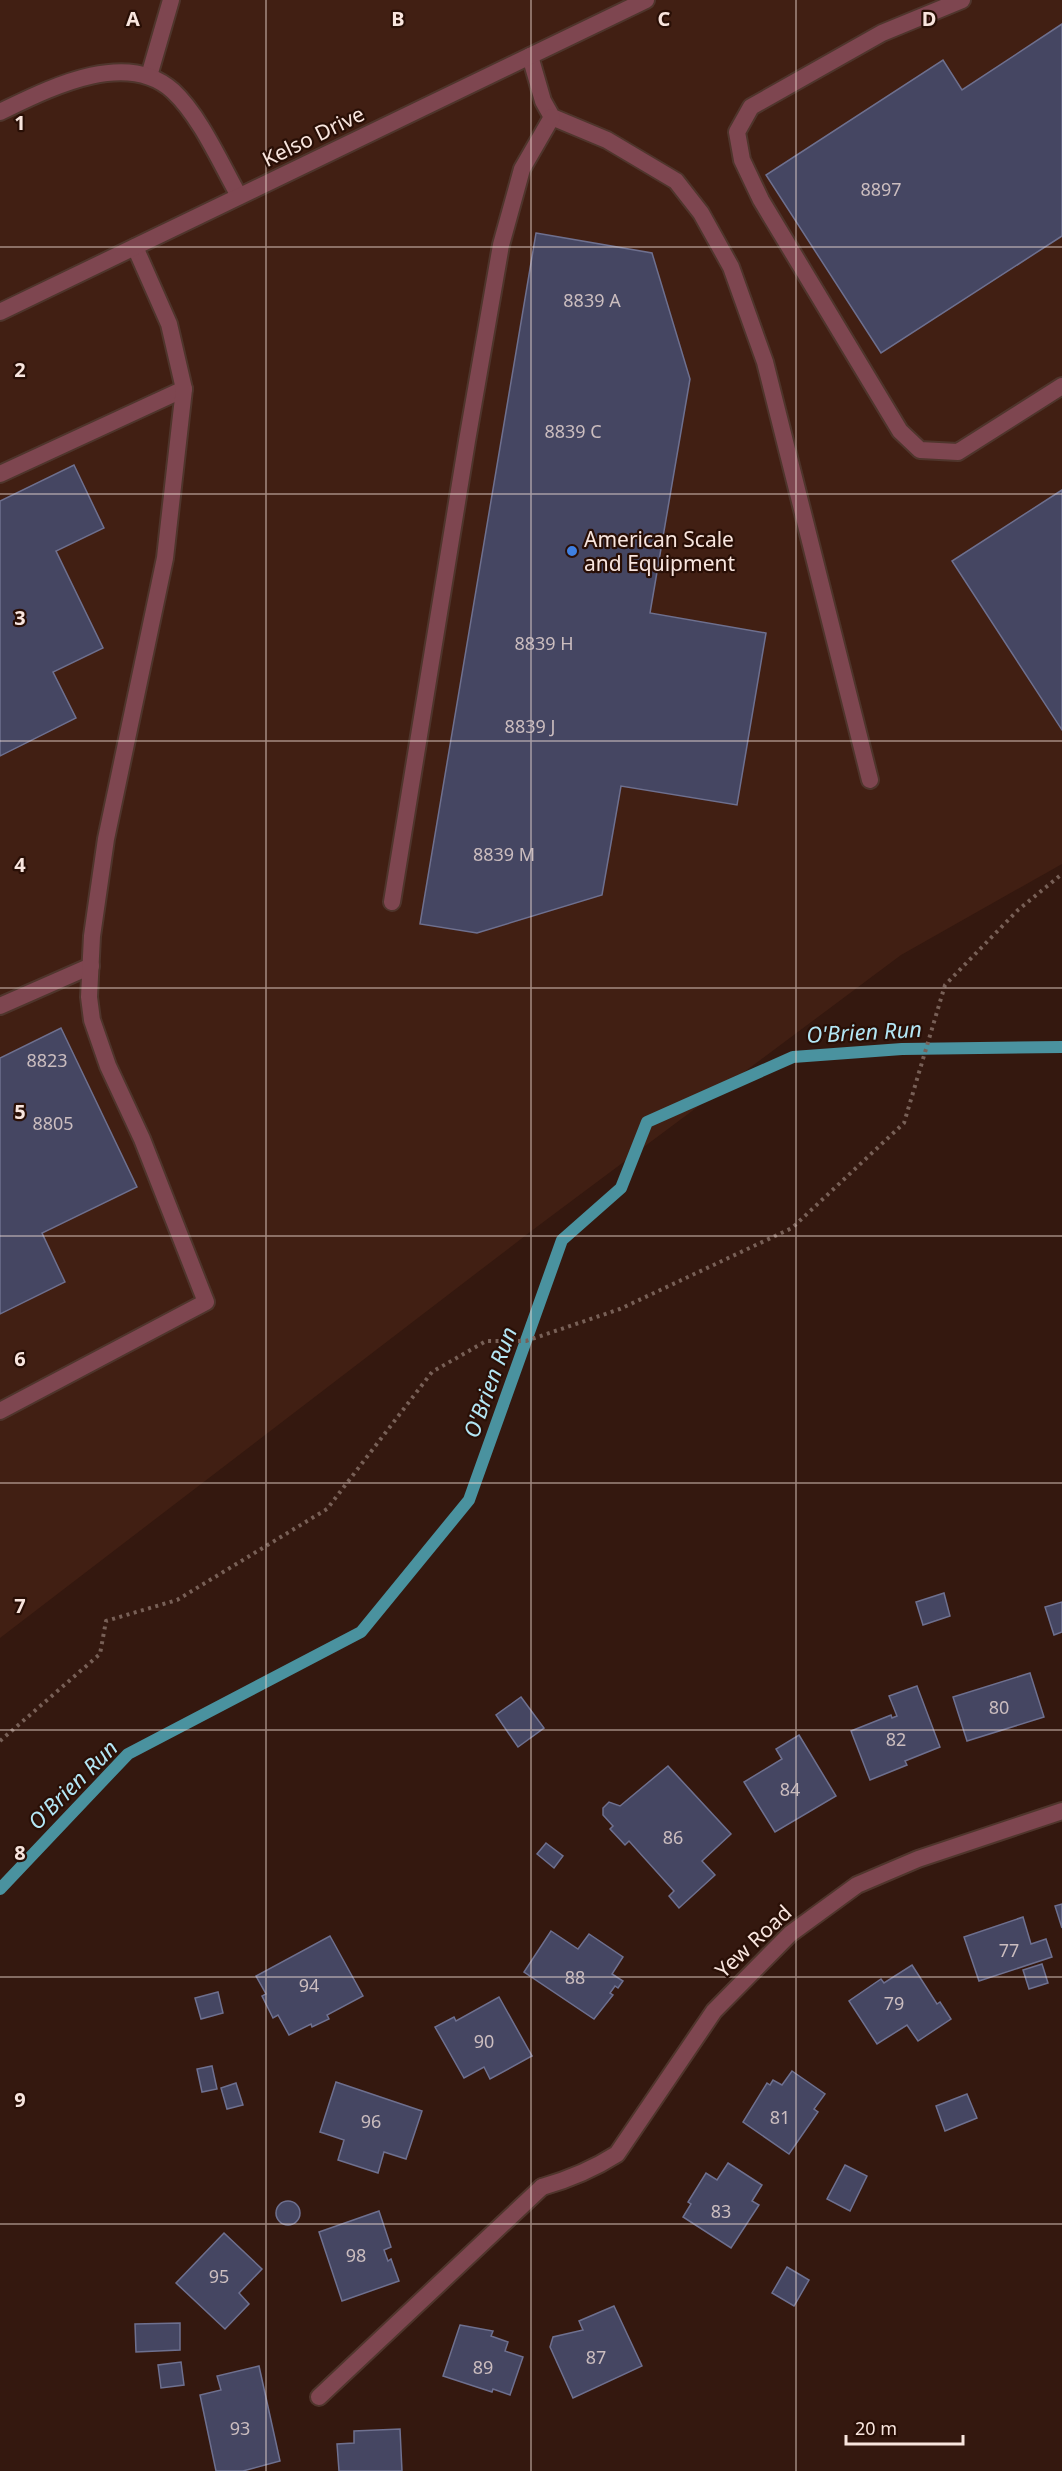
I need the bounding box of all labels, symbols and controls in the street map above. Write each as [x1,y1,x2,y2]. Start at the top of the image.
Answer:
text: A [126,5,140,32]
text: B [391,5,405,32]
text: C [658,5,671,32]
text: D [922,5,936,32]
street label: Kelso Drive [257,99,369,173]
text: 1 [14,109,26,136]
house number: 8897 [860,177,902,201]
house number: 8839 A [563,288,621,312]
text: 2 [14,356,26,383]
house number: 8839 C [544,419,602,443]
place label: American Scale and Equipment [584,525,735,577]
marker: American Scale and Equipment [565,544,579,558]
text: 3 [14,604,26,631]
house number: 8839 H [514,631,574,655]
house number: 8839 J [505,714,555,738]
house number: 8839 M [473,842,535,866]
text: 4 [14,851,26,878]
water label: O'Brien Run [805,1013,923,1049]
house number: 8823 [26,1048,68,1072]
text: 5 [14,1098,26,1125]
house number: 8805 [32,1111,74,1135]
water label: O'Brien Run [455,1322,523,1442]
text: 6 [14,1345,26,1372]
text: 7 [14,1592,26,1619]
house number: 80 [989,1695,1009,1719]
house number: 82 [886,1727,906,1751]
water label: O'Brien Run [20,1732,124,1836]
house number: 84 [780,1777,800,1801]
house number: 86 [663,1825,683,1849]
text: 8 [14,1839,26,1866]
street label: Yew Road [709,1898,797,1984]
house number: 77 [999,1938,1019,1962]
house number: 88 [565,1965,585,1989]
house number: 94 [299,1973,319,1997]
house number: 79 [884,1991,904,2015]
house number: 90 [474,2029,494,2053]
text: 9 [14,2086,26,2113]
house number: 81 [770,2105,790,2129]
house number: 96 [361,2109,381,2133]
house number: 83 [711,2199,731,2223]
house number: 98 [346,2243,366,2267]
house number: 95 [209,2264,229,2288]
house number: 87 [586,2345,606,2369]
house number: 89 [473,2355,493,2379]
scale bar [846,2408,963,2446]
house number: 93 [230,2416,250,2440]
text: 20 m [855,2416,897,2440]

